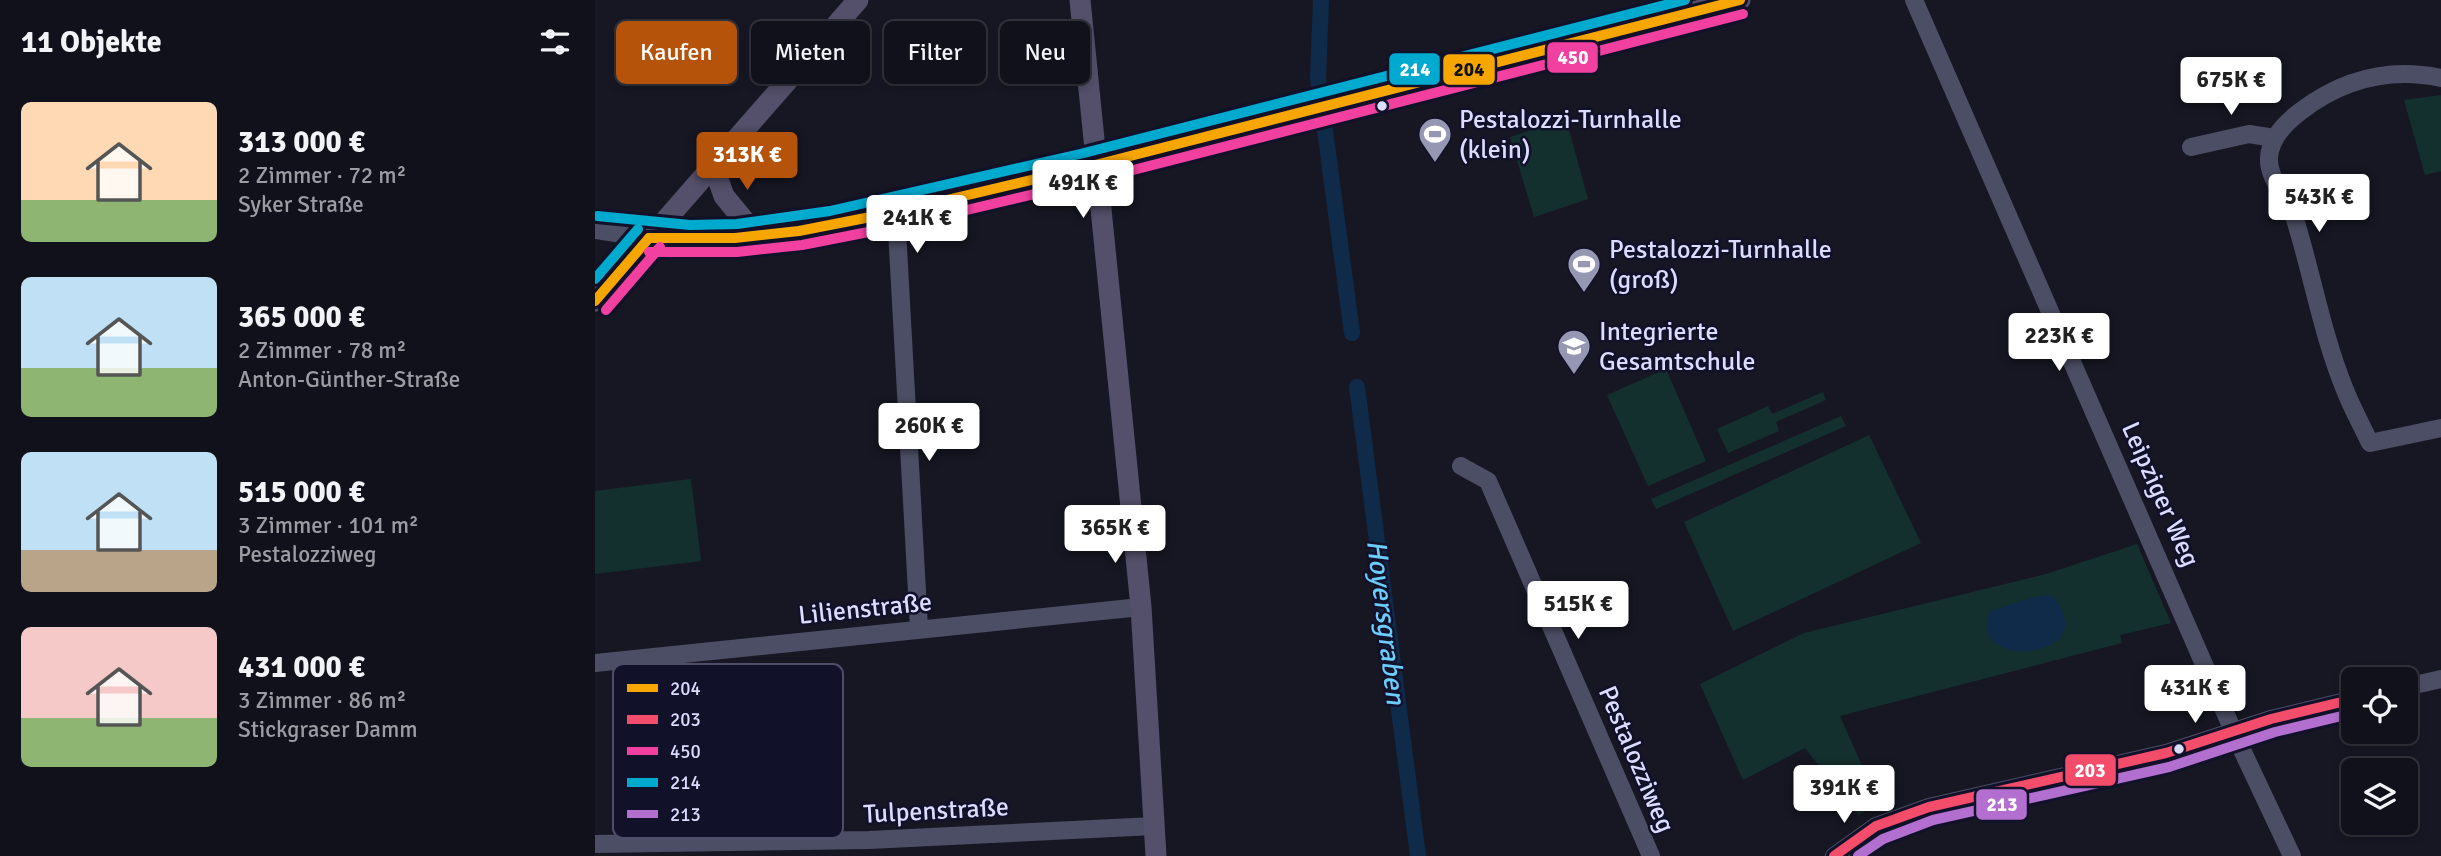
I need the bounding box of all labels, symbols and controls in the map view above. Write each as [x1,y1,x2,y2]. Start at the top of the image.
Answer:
chip: Kaufen [616,21,737,84]
chip: Mieten [751,21,870,84]
chip: Filter [884,21,986,84]
chip: Neu [1000,21,1090,84]
icon: filters [536,23,574,61]
text: 11 Objekte [21,24,162,61]
line badge: 450 [1546,41,1599,74]
text: 450 [1558,46,1588,70]
line badge: 214 [1388,52,1441,86]
line badge: 204 [1442,53,1496,86]
text: 214 [1400,58,1430,82]
text: 204 [1454,58,1484,82]
pin: 675K € [2174,58,2288,117]
text: 675K € [2196,65,2266,94]
unlabelled marker [1375,99,1389,113]
place label: Pestalozzi-Turnhalle (klein) [1459,104,1682,166]
sports icon: Pestalozzi-Turnhalle (klein) [1416,115,1454,164]
text: 313 000 € [238,124,365,161]
icon: home [77,130,161,214]
pin: 313K € [690,132,804,192]
text: 313K € [712,140,782,169]
pin: 491K € [1026,160,1140,220]
text: 2 Zimmer · 72 m² [238,161,406,190]
text: 491K € [1048,168,1118,197]
pin: 543K € [2262,174,2376,234]
text: 543K € [2284,182,2354,211]
text: Syker Straße [238,190,364,219]
pin: 241K € [860,196,974,255]
text: 241K € [882,203,952,232]
place label: Pestalozzi-Turnhalle (groß) [1609,234,1832,296]
sports icon: Pestalozzi-Turnhalle (groß) [1565,245,1603,294]
text: 365 000 € [238,299,365,336]
icon: home [77,305,161,389]
pin: 223K € [2002,314,2116,373]
place label: Integrierte Gesamtschule [1599,316,1756,378]
text: 223K € [2024,321,2094,350]
school or university icon: Integrierte Gesamtschule [1555,327,1593,376]
text: 2 Zimmer · 78 m² [238,336,406,365]
text: Anton-Günther-Straße [238,365,460,394]
pin: 260K € [872,404,986,463]
text: 260K € [894,411,964,440]
street label: Leipziger Weg [2114,417,2206,572]
text: 515 000 € [238,474,365,511]
icon: home [77,480,161,564]
pin: 365K € [1058,505,1172,565]
text: 3 Zimmer · 101 m² [238,511,419,540]
text: 365K € [1080,513,1150,542]
water label: Hoyersgraben [1359,538,1413,707]
text: Pestalozziweg [238,540,376,569]
pin: 515K € [1521,582,1635,641]
street label: Lilienstraße [797,586,934,632]
text: 515K € [1543,589,1613,618]
text: 431 000 € [238,649,365,686]
icon: home [77,655,161,739]
legend [613,664,843,838]
pin: 431K € [2138,666,2252,725]
map controls [2341,667,2418,835]
button: locate [2341,667,2418,744]
text: 431K € [2160,673,2230,702]
text: 204 [670,677,701,701]
street label: Pestalozziweg [1591,681,1681,838]
text: 3 Zimmer · 86 m² [238,686,406,715]
text: 203 [670,708,701,732]
text: Stickgraser Damm [238,715,418,744]
text: 450 [670,740,701,764]
unlabelled marker [2172,742,2186,756]
line badge: 203 [2064,753,2117,787]
button: layers [2341,758,2418,835]
text: 203 [2075,759,2105,783]
pin: 391K € [1787,766,1901,825]
text: 214 [670,771,701,795]
text: 391K € [1809,773,1879,802]
line badge: 213 [1975,788,2028,821]
street label: Tulpenstraße [862,791,1010,831]
text: 213 [1987,793,2017,817]
text: 213 [670,803,701,827]

